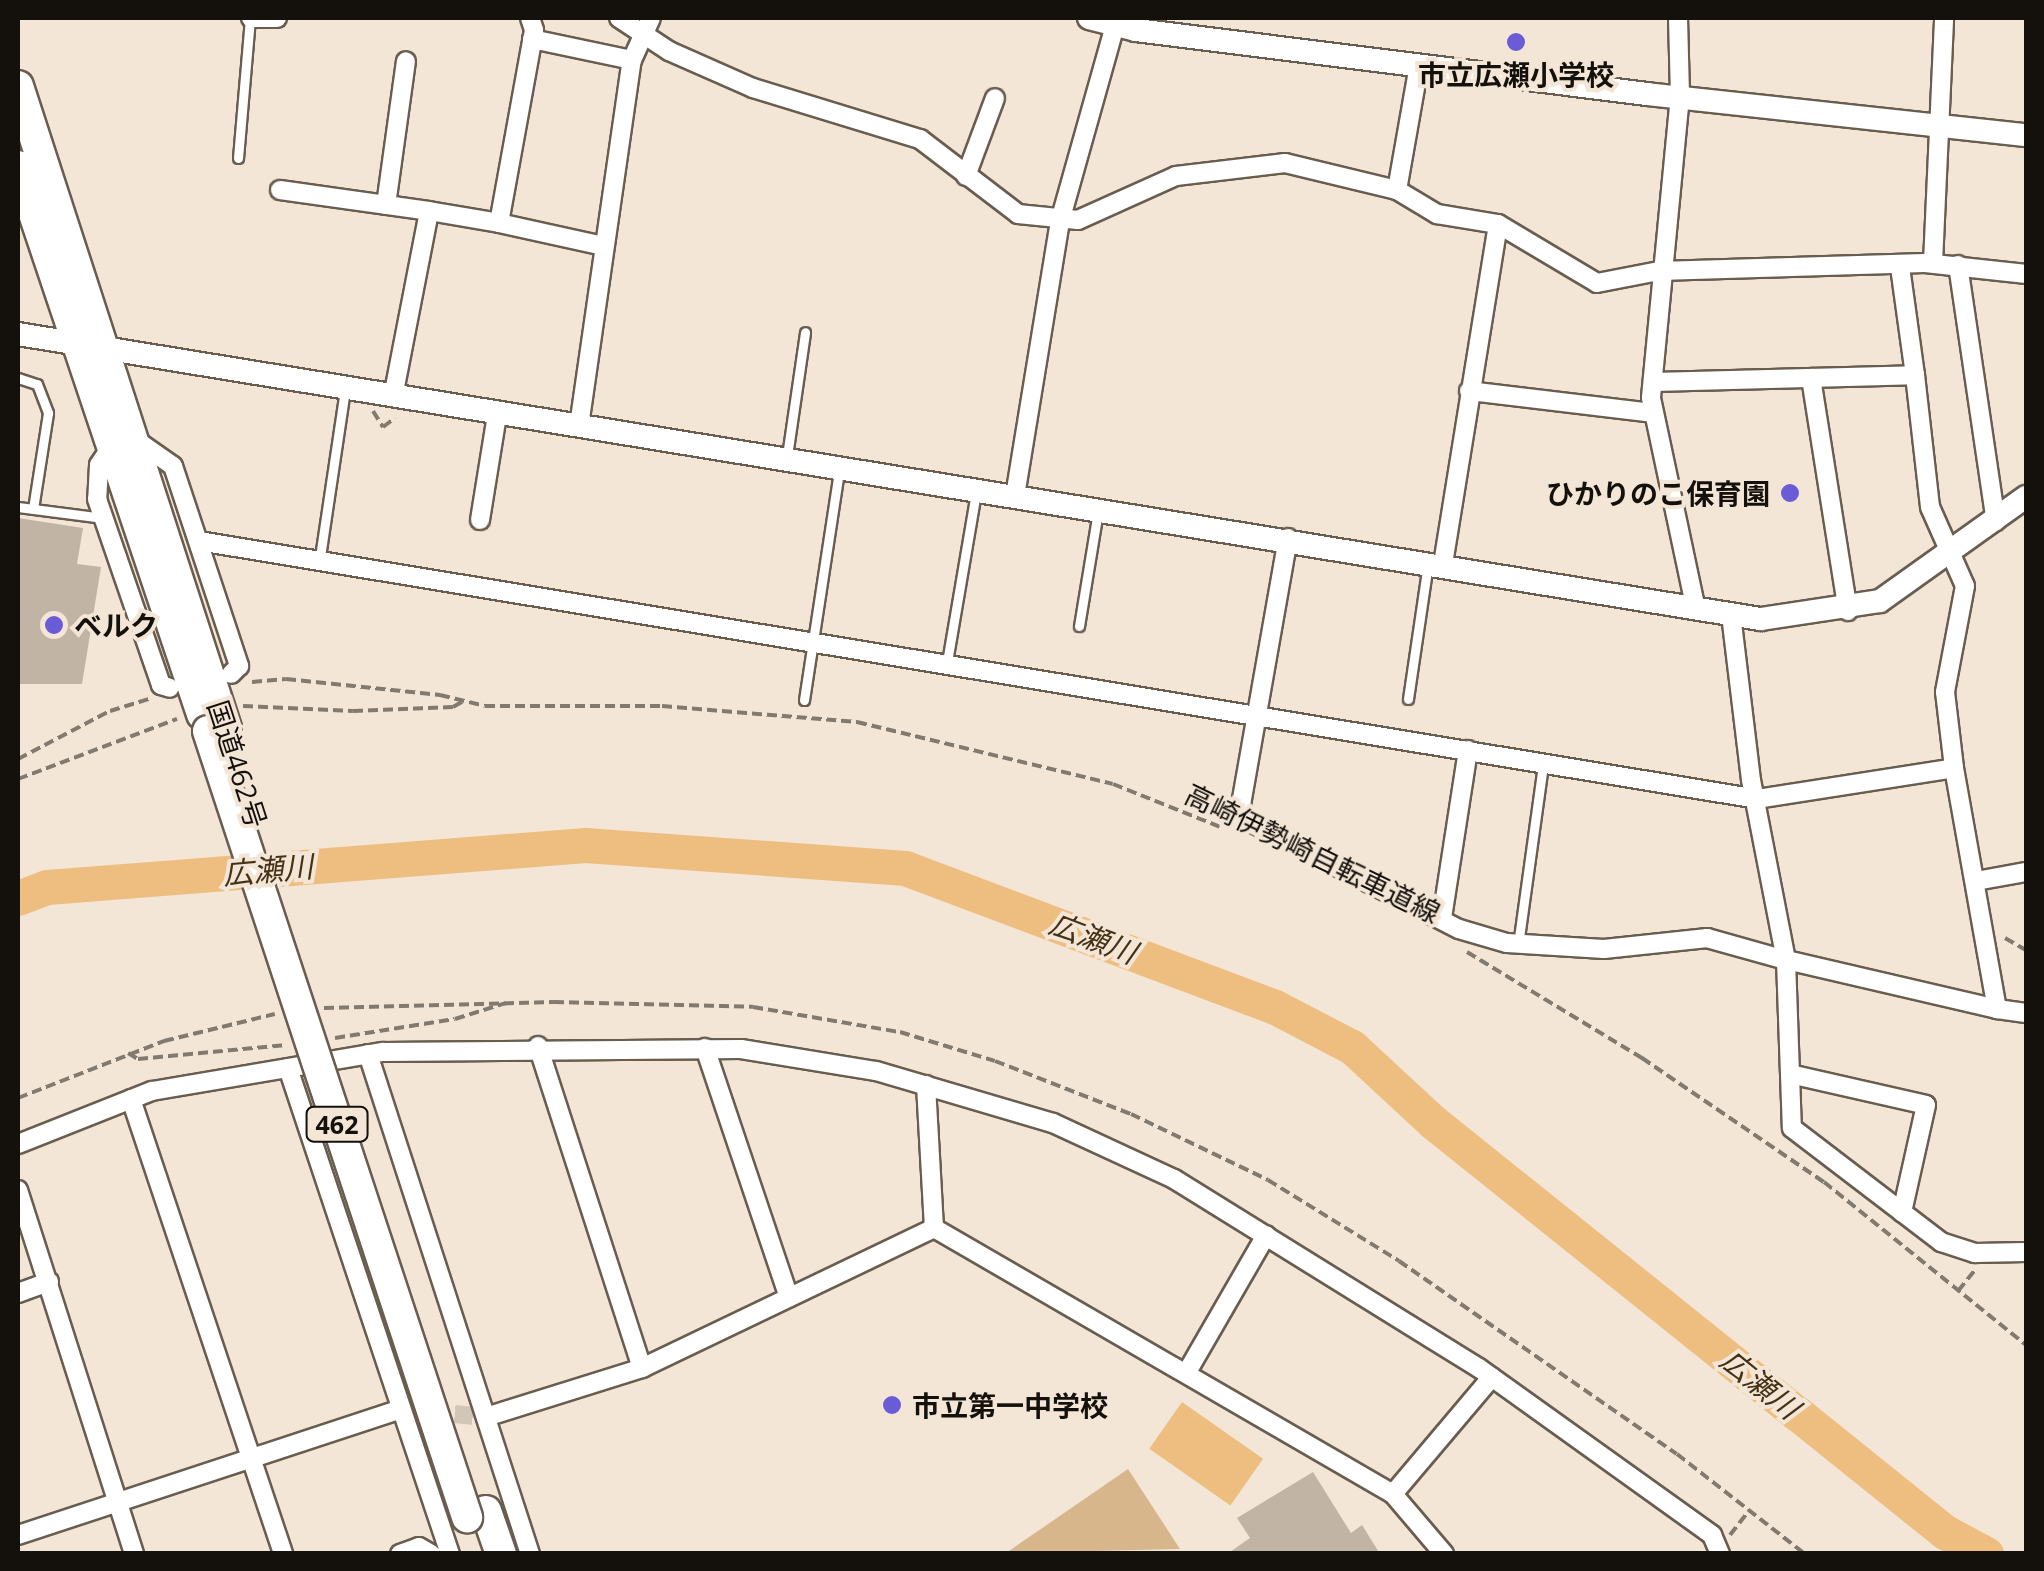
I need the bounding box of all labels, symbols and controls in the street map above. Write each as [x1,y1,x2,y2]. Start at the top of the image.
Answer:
marker: 市立広瀬小学校 [1505,31,1527,53]
place label: 市立広瀬小学校 [1418,57,1614,91]
place label: ひかりのこ保育園 [1546,476,1770,510]
marker: ひかりのこ保育園 [1779,482,1801,504]
place label: ベルク [74,608,158,642]
marker: ベルク [43,614,65,636]
street label: 国道462号 [202,696,274,832]
street label: 高崎伊勢崎自転車道線 [1180,777,1446,929]
water label: 広瀬川 [222,848,314,892]
water label: 広瀬川 [1045,905,1141,971]
road number: 462 [304,1104,370,1144]
water label: 広瀬川 [1714,1342,1806,1426]
place label: 市立第一中学校 [912,1388,1108,1422]
marker: 市立第一中学校 [881,1394,903,1416]

